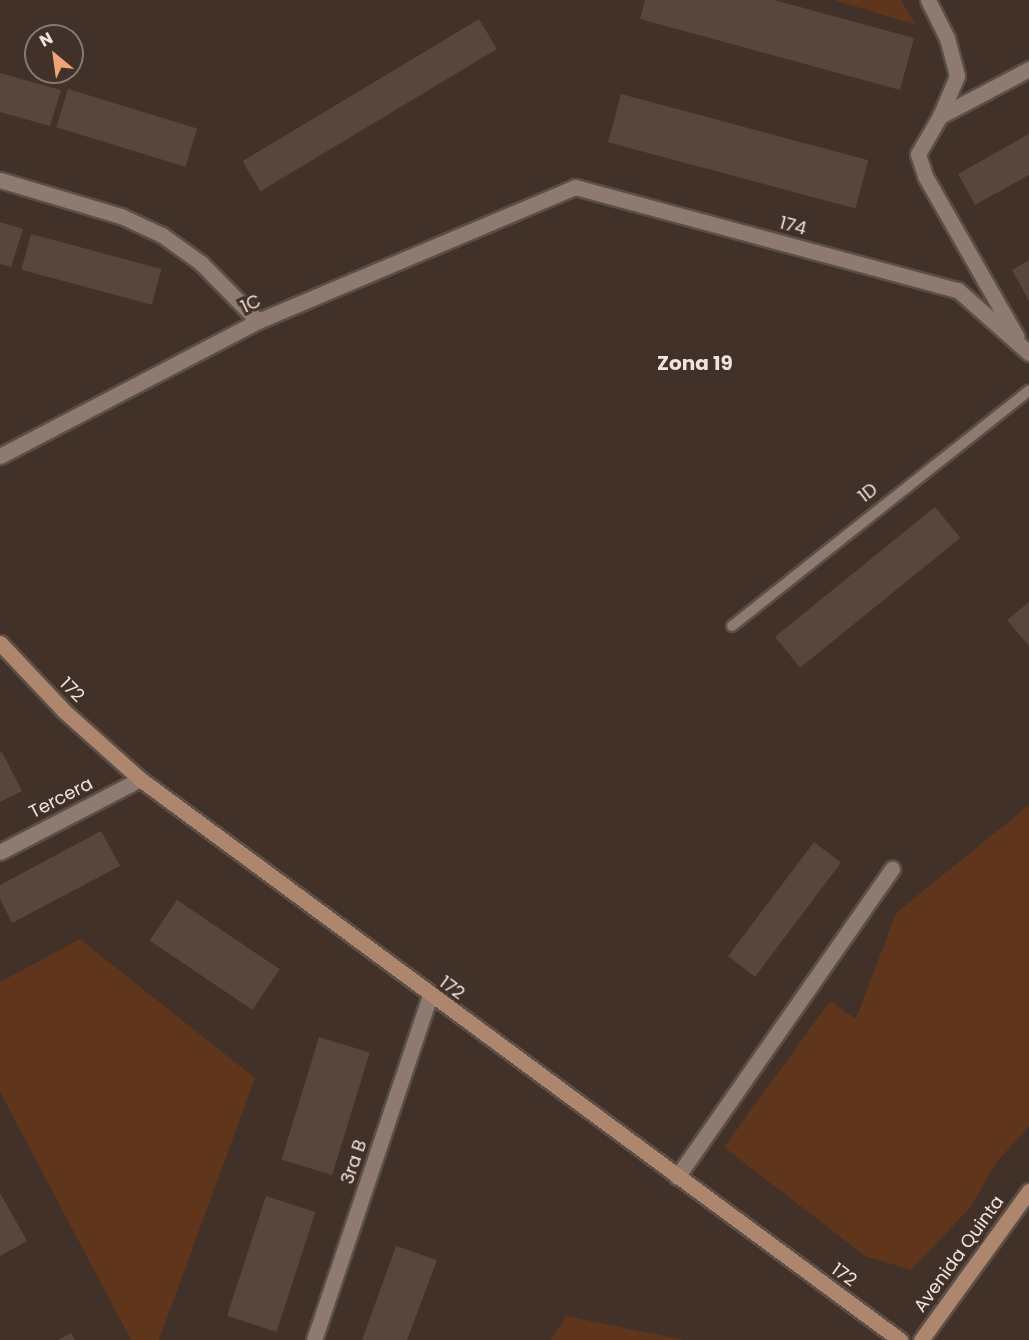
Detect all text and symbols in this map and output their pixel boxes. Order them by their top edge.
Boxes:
north arrow [24,24,84,84]
text: N [35,27,57,53]
street label: 174 [777,212,809,240]
street label: 1C [238,290,264,318]
district label: Zona 19 [657,351,733,375]
street label: 1D [854,479,882,507]
street label: 172 [55,673,89,707]
street label: Tercera [26,773,96,823]
street label: 172 [435,972,469,1004]
street label: 3ra B [336,1137,372,1187]
street label: Avenida Quinta [909,1191,1009,1317]
street label: 172 [827,1259,861,1291]

